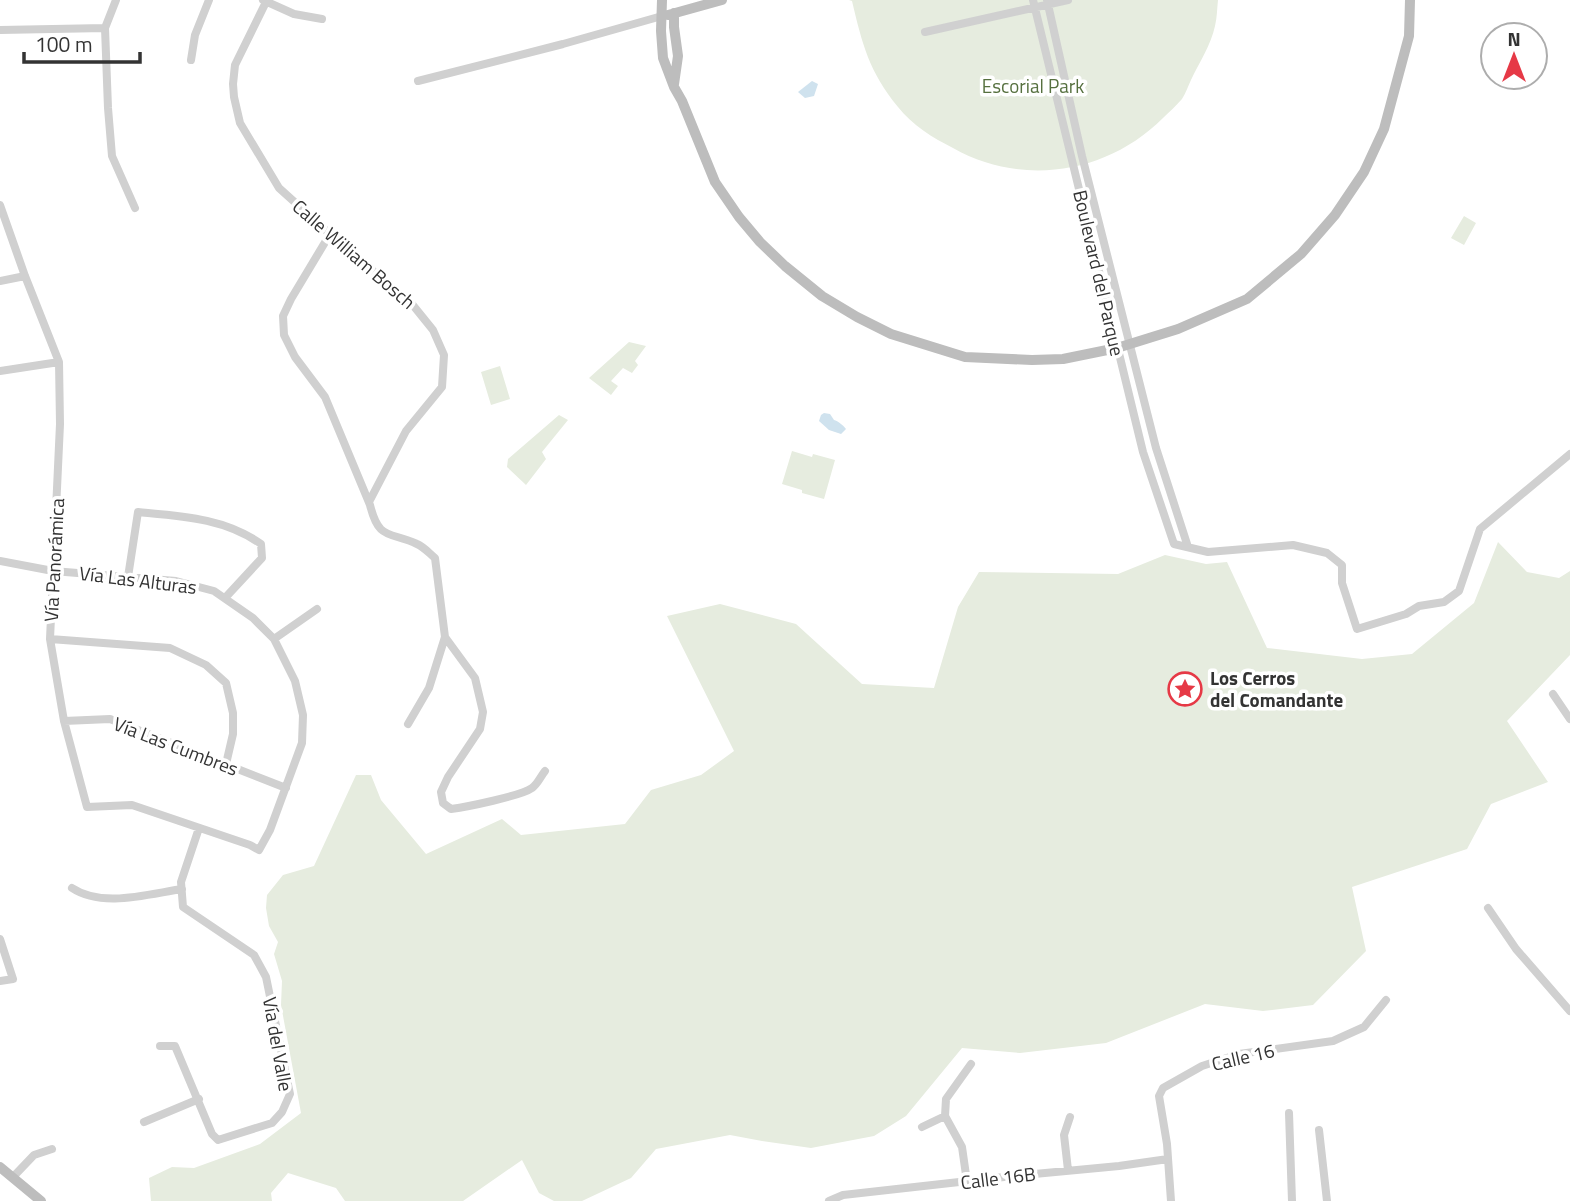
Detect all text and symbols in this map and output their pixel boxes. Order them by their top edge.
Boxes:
scale bar [24,21,140,65]
north arrow [1479,21,1549,91]
text: N [1507,24,1521,53]
text: 100 m [35,28,92,60]
park label: Escorial Park [982,71,1084,100]
street label: Boulevard del Parque [1066,187,1133,359]
street label: Calle William Bosch [286,192,422,315]
street label: Vía Panorámica [36,497,71,623]
street label: Vía Las Alturas [78,558,199,601]
place label: Los Cerros del Comandante [1210,663,1343,714]
place icon: Los Cerros del Comandante [1166,670,1204,708]
street label: Vía Las Cumbres [110,708,243,783]
street label: Vía del Valle [256,994,301,1093]
street label: Calle 16 [1209,1035,1277,1078]
street label: Calle 16B [959,1159,1037,1196]

